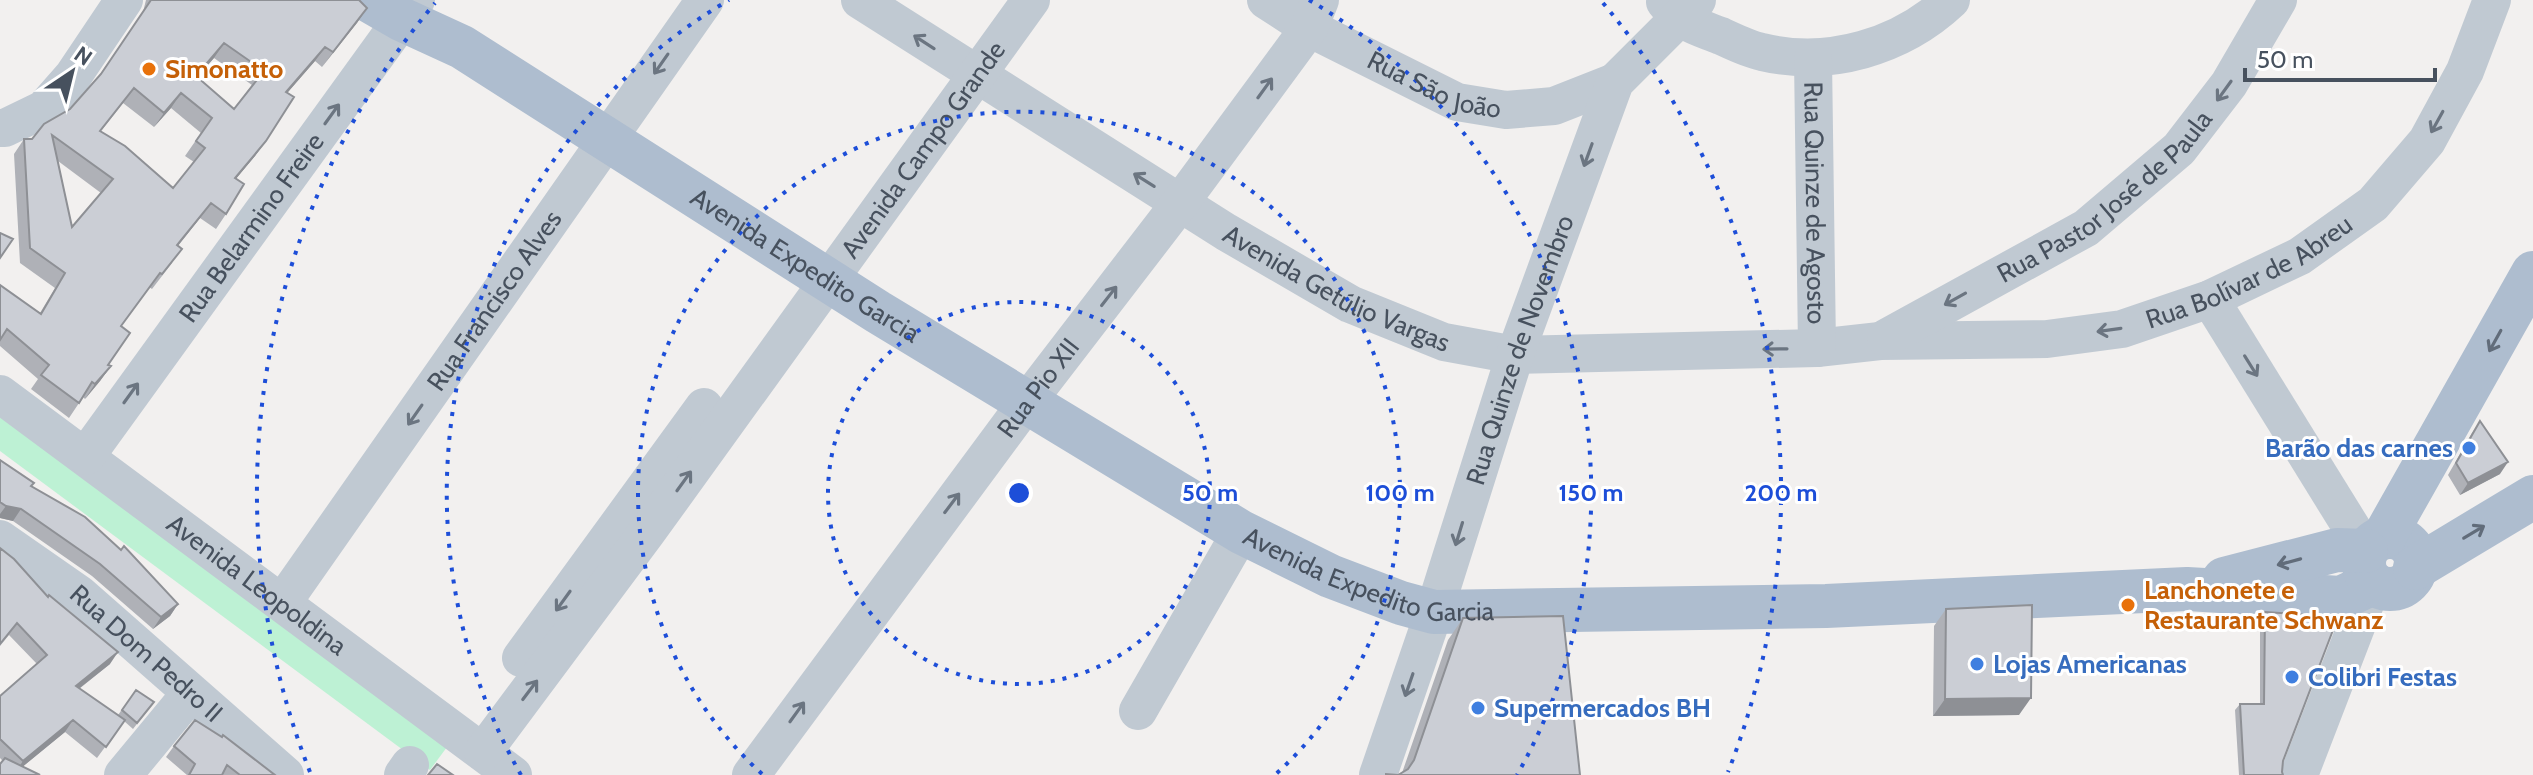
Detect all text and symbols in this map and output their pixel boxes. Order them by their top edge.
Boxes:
north arrow [32,32,112,112]
scale bar [2245,32,2435,82]
one-way arrow [913,33,935,50]
street label: Avenida Campo Grande [834,35,1012,264]
text: N [69,41,97,72]
street label: Rua São João [1362,44,1504,125]
text: 50 m [2257,45,2313,74]
place label: Simonatto [165,53,284,85]
one-way arrow [653,53,669,75]
marker: Simonatto [140,60,158,78]
one-way arrow [1256,78,1273,99]
one-way arrow [2215,80,2232,101]
street label: Rua Quinze de Agosto [1797,82,1833,324]
one-way arrow [324,103,340,125]
street label: Rua Pastor José de Paula [1992,104,2219,290]
one-way arrow [2429,110,2445,133]
street label: Rua Belarmino Freire [172,126,331,329]
one-way arrow [1580,142,1594,167]
one-way arrow [1133,171,1156,187]
street label: Avenida Expedito Garcia [685,181,926,350]
street label: Rua Francisco Alves [420,204,569,397]
street label: Rua Bolívar de Abreu [2142,208,2358,336]
street label: Rua Quinze de Novembro [1459,211,1581,489]
street label: Avenida Getúlio Vargas [1218,218,1455,359]
one-way arrow [1100,286,1117,307]
one-way arrow [1944,292,1968,308]
one-way arrow [2097,323,2122,338]
one-way arrow [2487,329,2503,352]
street label: Rua Pio XII [990,332,1086,444]
one-way arrow [1762,342,1789,357]
one-way arrow [2243,354,2260,376]
one-way arrow [122,383,139,404]
one-way arrow [407,403,423,425]
place label: Barão das carnes [2265,432,2453,464]
marker: Barão das carnes [2460,439,2478,457]
one-way arrow [676,470,692,492]
text: 50 m [1182,478,1238,507]
text: 100 m [1365,478,1435,507]
text: 150 m [1559,478,1623,507]
text: 200 m [1745,478,1817,507]
centre of rings [1005,479,1033,507]
one-way arrow [943,493,960,515]
street label: Avenida Leopoldina [161,508,354,662]
street label: Avenida Expedito Garcia [1238,520,1495,628]
one-way arrow [1451,520,1466,546]
one-way arrow [2462,524,2485,540]
one-way arrow [2277,555,2303,570]
place label: Lanchonete e Restaurante Schwanz [2144,574,2383,636]
street label: Rua Dom Pedro II [63,578,229,729]
one-way arrow [555,589,571,611]
marker: Lanchonete e Restaurante Schwanz [2119,596,2137,614]
place label: Lojas Americanas [1993,648,2187,680]
marker: Lojas Americanas [1968,655,1986,673]
place label: Colibri Festas [2308,661,2457,693]
marker: Colibri Festas [2283,668,2301,686]
one-way arrow [1401,673,1415,697]
one-way arrow [521,680,538,701]
place label: Supermercados BH [1494,692,1711,724]
marker: Supermercados BH [1469,699,1487,717]
one-way arrow [789,702,806,724]

